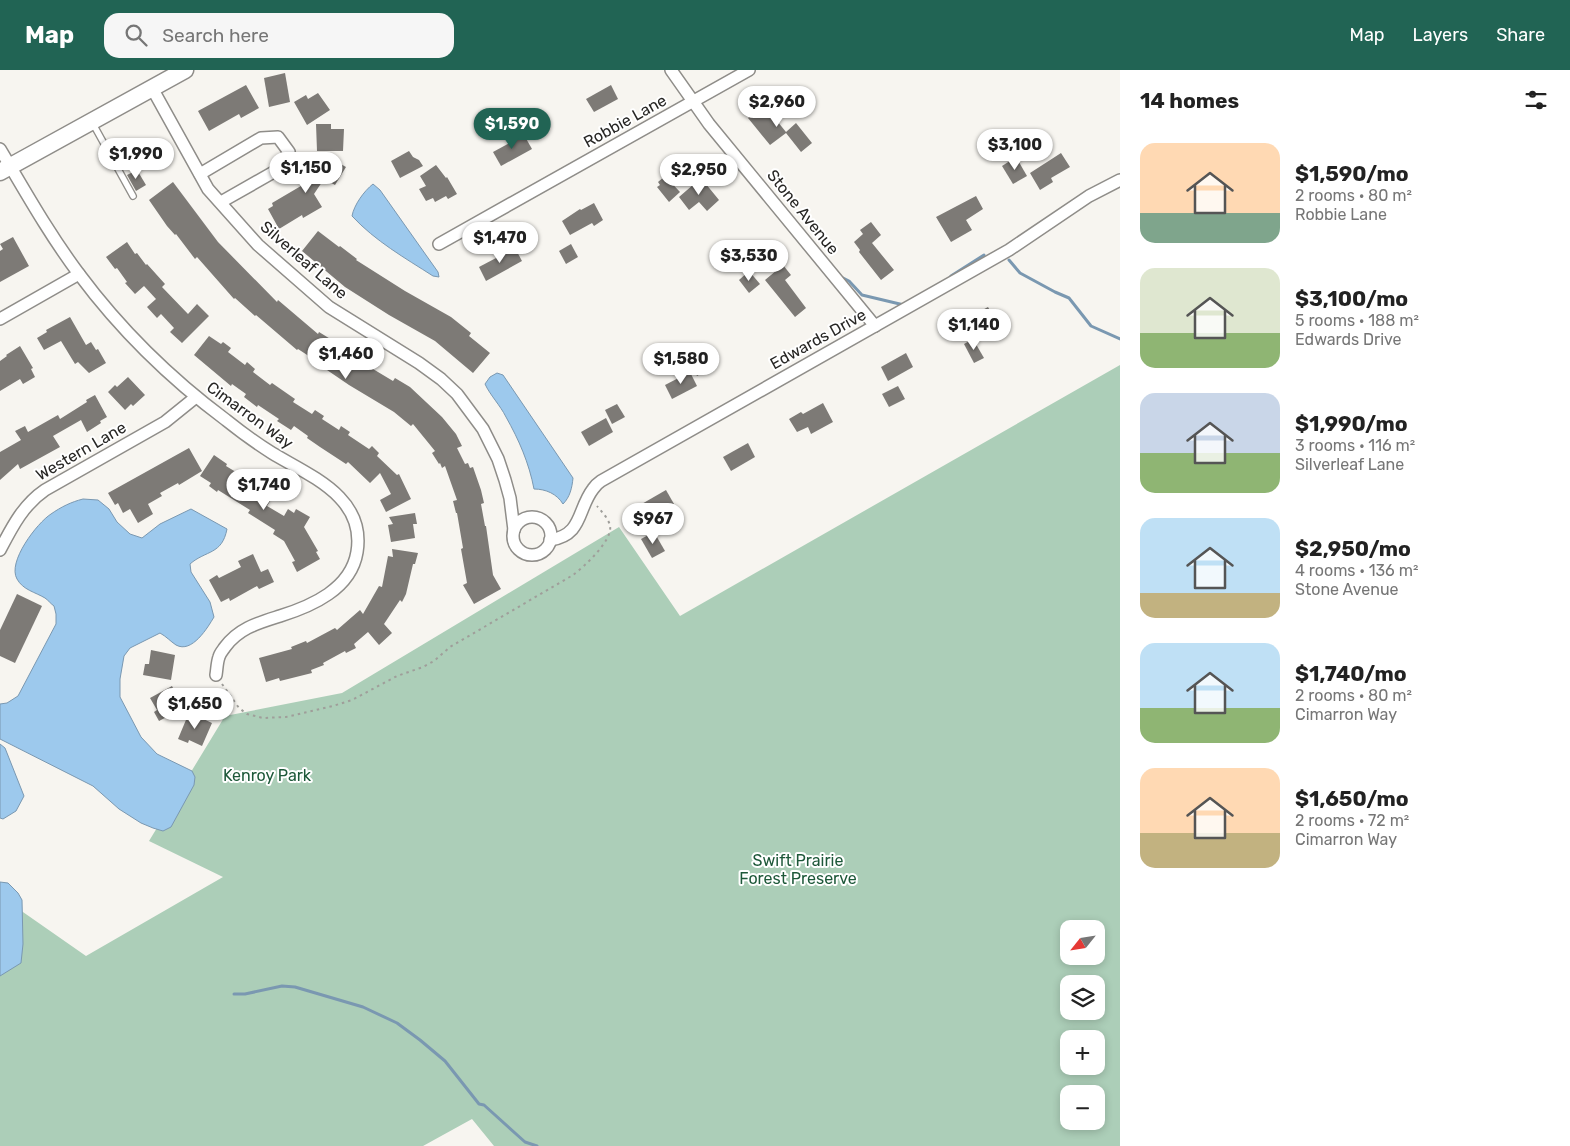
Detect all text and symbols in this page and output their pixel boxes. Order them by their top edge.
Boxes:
search box [104,13,454,58]
text: Map [25,21,74,49]
icon: search [122,21,150,49]
text: Search here [162,24,269,47]
text: Map [1350,24,1385,46]
text: Layers [1413,24,1468,46]
text: Share [1496,24,1545,46]
pin: $2,960 [736,85,818,128]
icon: filters [1522,86,1550,114]
text: 14 homes [1140,88,1239,113]
street label: Robbie Lane [580,90,670,152]
text: $2,960 [749,92,805,111]
pin: $1,590 [471,108,553,150]
text: $1,590 [485,114,539,133]
pin: $3,100 [974,128,1056,171]
text: $3,100 [988,135,1042,154]
pin: $1,990 [95,138,177,180]
text: $1,990 [109,144,163,163]
pin: $1,150 [265,152,347,194]
pin: $2,950 [658,154,740,196]
text: $1,150 [280,158,332,177]
text: $2,950 [671,160,727,179]
text: $1,590/mo [1295,161,1408,186]
icon: home [1180,163,1240,223]
street label: Stone Avenue [763,166,843,258]
text: 2 rooms · 80 m² [1295,186,1412,205]
text: Robbie Lane [1295,205,1387,224]
street label: Silverleaf Lane [257,217,351,303]
pin: $1,470 [459,222,541,264]
text: $1,470 [473,228,527,247]
pin: $3,530 [708,240,790,282]
text: $3,530 [720,246,778,265]
text: $3,100/mo [1295,286,1408,311]
icon: home [1180,288,1240,348]
street label: Edwards Drive [767,305,869,373]
pin: $1,140 [933,308,1015,351]
text: 5 rooms · 188 m² [1295,311,1419,330]
text: $1,140 [948,315,1000,334]
text: Edwards Drive [1295,330,1402,349]
pin: $1,460 [305,338,387,380]
pin: $1,580 [640,342,722,385]
text: $1,460 [318,344,374,363]
text: $1,580 [653,349,709,368]
street label: Cimarron Way [203,377,297,453]
text: $1,990/mo [1295,411,1408,436]
icon: home [1180,413,1240,473]
street label: Western Lane [33,418,130,484]
text: 3 rooms · 116 m² [1295,436,1415,455]
text: Silverleaf Lane [1295,455,1404,474]
pin: $1,740 [223,468,305,511]
text: $1,740 [237,475,291,494]
pin: $967 [623,502,683,545]
text: $967 [633,509,673,528]
text: $2,950/mo [1295,536,1411,561]
icon: home [1180,538,1240,598]
text: 4 rooms · 136 m² [1295,561,1418,580]
text: Stone Avenue [1295,580,1399,599]
text: $1,740/mo [1295,661,1407,686]
icon: home [1180,663,1240,723]
text: 2 rooms · 80 m² [1295,686,1412,705]
pin: $1,650 [154,688,236,730]
text: $1,650 [168,694,222,713]
text: Cimarron Way [1295,705,1397,724]
park label: Kenroy Park [223,766,312,785]
text: $1,650/mo [1295,786,1409,811]
icon: home [1180,788,1240,848]
text: 2 rooms · 72 m² [1295,811,1409,830]
text: Cimarron Way [1295,830,1397,849]
park label: Swift Prairie Forest Preserve [739,851,857,888]
north arrow [1060,920,1105,965]
map controls [1060,920,1105,1130]
button: layers [1060,975,1105,1020]
button: + [1060,1030,1105,1075]
button: − [1060,1085,1105,1130]

